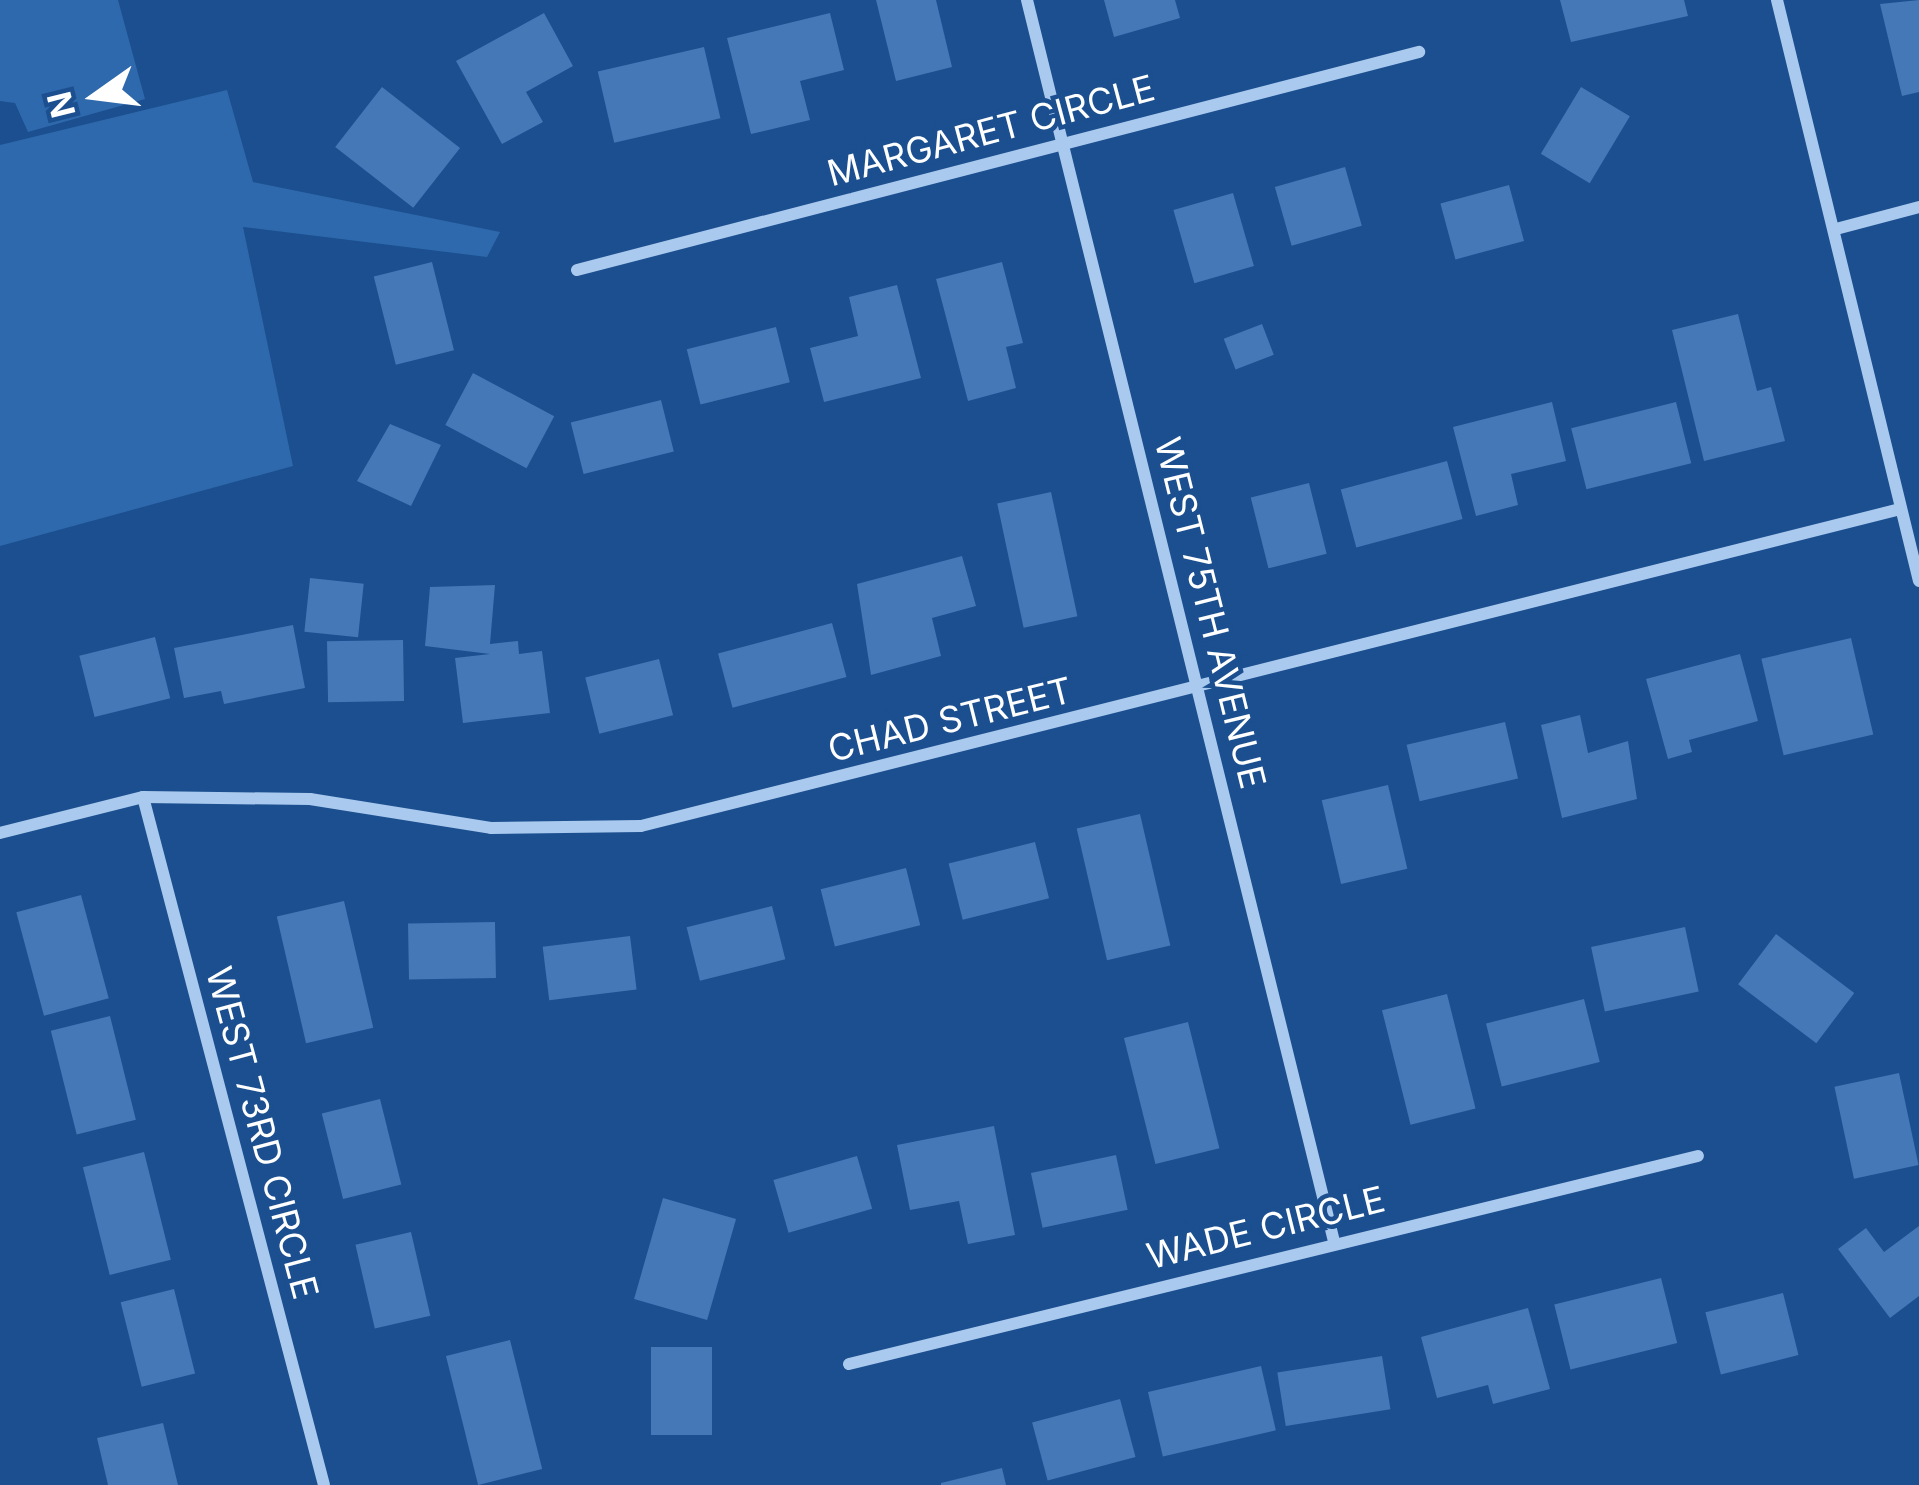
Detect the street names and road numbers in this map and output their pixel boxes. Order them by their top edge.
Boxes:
street label: MARGARET CIRCLE [823,67,1159,195]
street label: WEST 75TH AVENUE [1145,433,1275,793]
street label: CHAD STREET [823,669,1077,771]
street label: WEST 73RD CIRCLE [197,962,327,1304]
street label: WADE CIRCLE [1143,1178,1389,1278]

